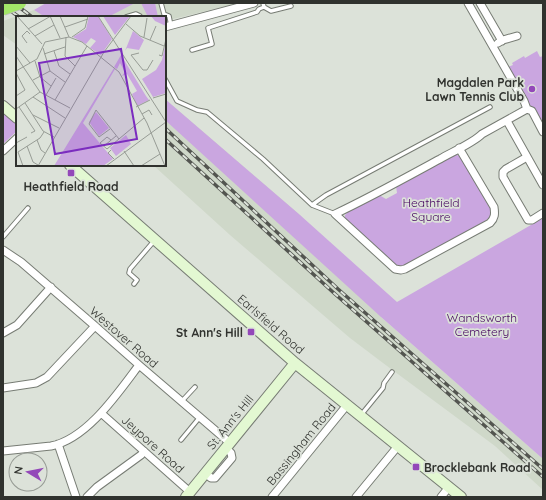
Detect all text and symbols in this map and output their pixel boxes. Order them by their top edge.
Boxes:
inset map [16,16,166,166]
place label: Magdalen Park Lawn Tennis Club [425,75,524,104]
marker: Magdalen Park Lawn Tennis Club [527,84,537,94]
marker: Heathfield Road [66,168,76,178]
place label: Heathfield Road [23,179,119,194]
park label: Heathfield Square [402,195,460,224]
street label: Earlsfield Road [234,291,308,357]
street label: Westover Road [87,303,161,371]
park label: Wandsworth Cemetery [447,310,517,339]
place label: St Ann's Hill [176,325,243,340]
marker: St Ann's Hill [246,327,256,337]
street label: St. Ann's Hill [203,392,257,452]
street label: Bassingham Road [263,400,339,488]
street label: Jeypore Road [119,412,187,476]
north arrow [8,452,48,492]
place label: Brocklebank Road [424,460,531,475]
marker: Brocklebank Road [411,462,421,472]
text: N [11,465,26,475]

